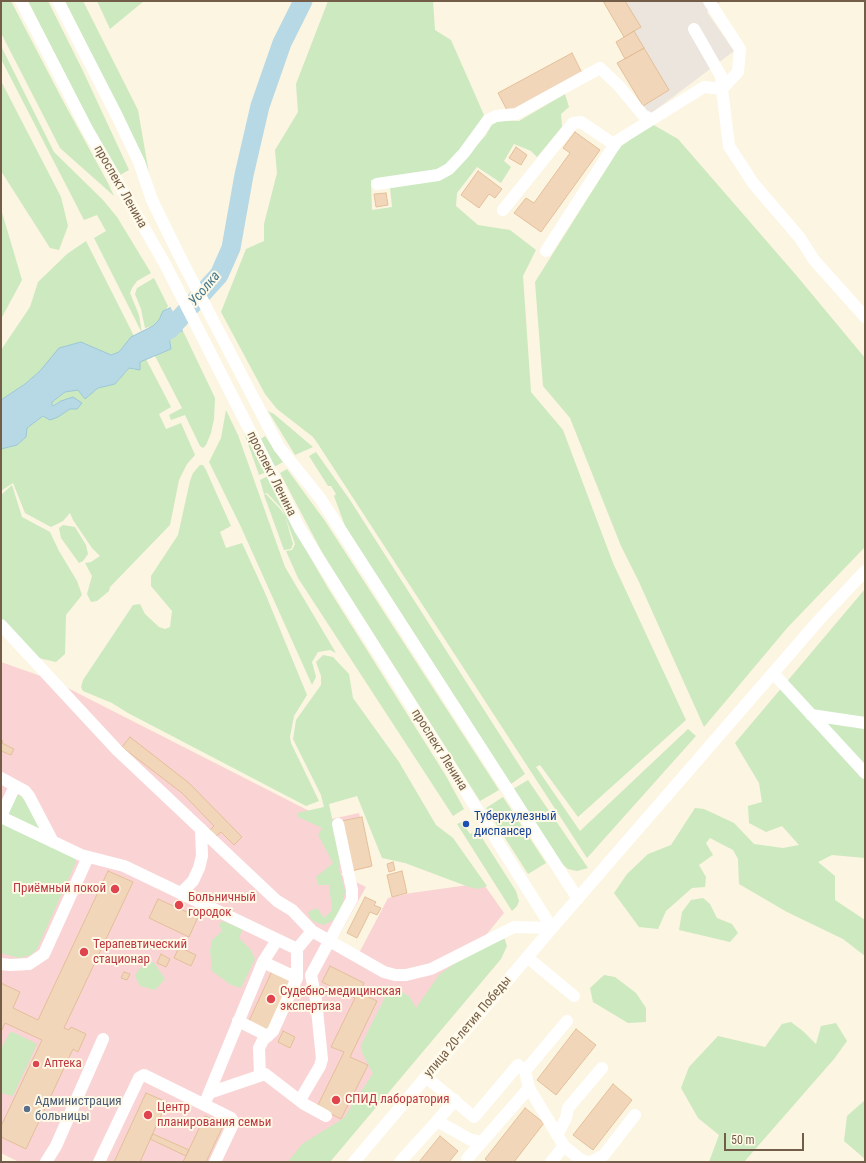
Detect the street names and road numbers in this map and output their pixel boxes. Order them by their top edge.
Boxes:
street label: проспект Ленина [90,143,150,231]
street label: проспект Ленина [243,429,299,519]
street label: проспект Ленина [408,706,470,794]
street label: улица 20-летия Победы [421,973,515,1081]

